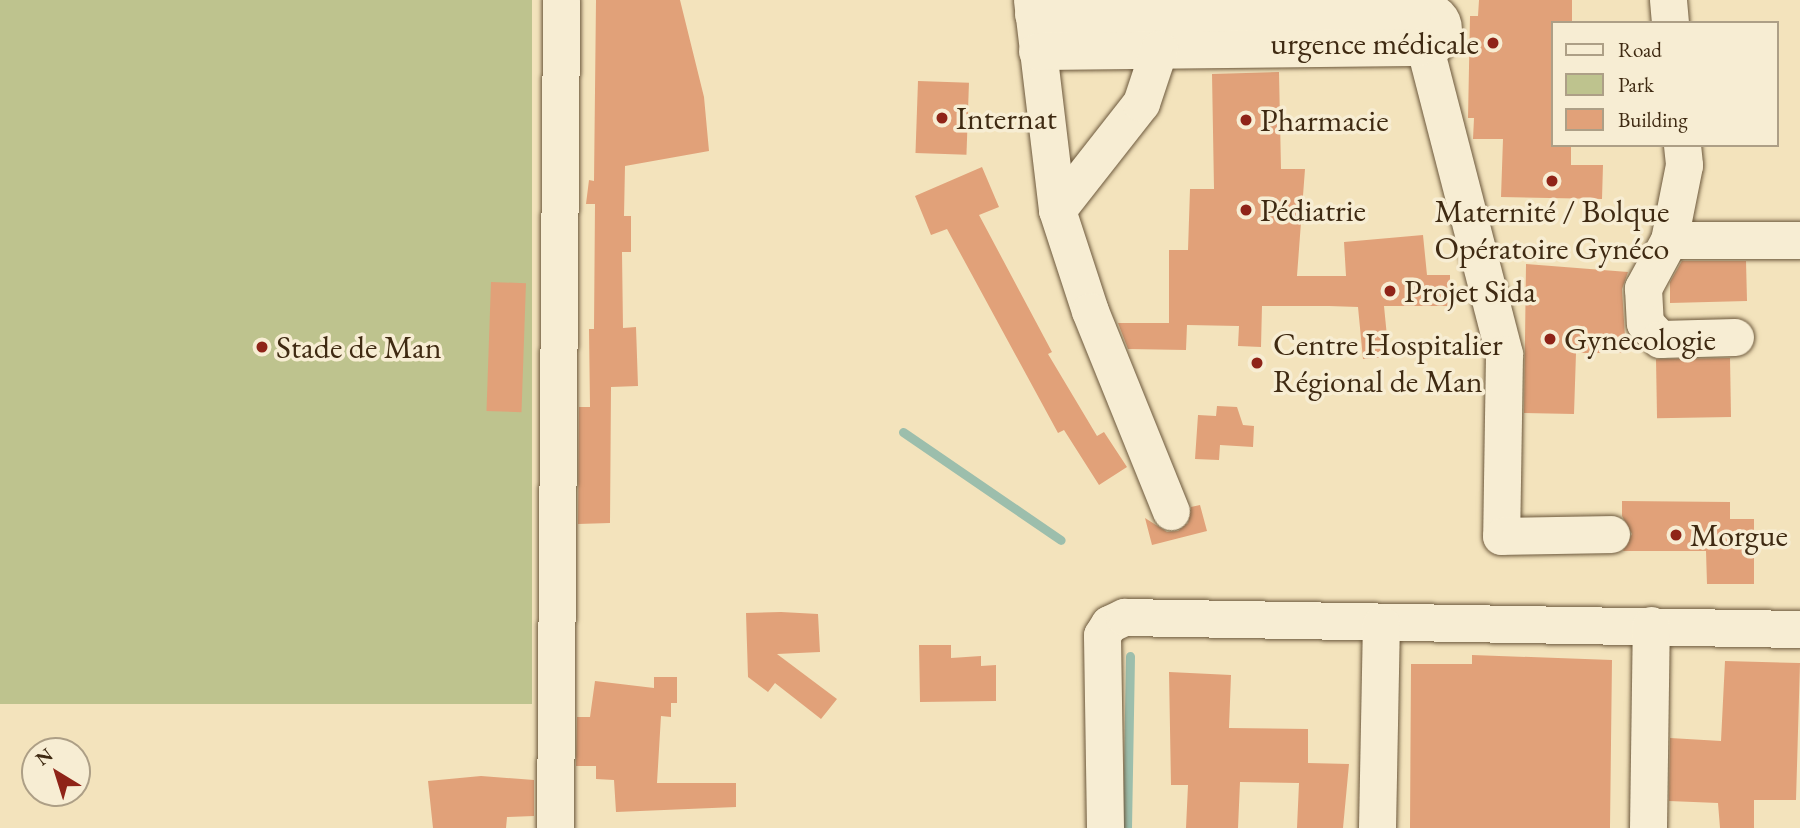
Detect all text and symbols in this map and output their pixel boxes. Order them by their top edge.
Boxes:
legend [1552,21,1779,147]
place label: urgence médicale [1270,24,1479,62]
marker: urgence médicale [1485,35,1501,51]
text: Road [1618,36,1662,63]
text: Park [1618,71,1654,98]
place label: Internat [956,99,1057,137]
place label: Pharmacie [1260,101,1389,139]
text: Building [1618,106,1688,133]
marker: Internat [934,110,950,126]
marker: Pharmacie [1238,112,1254,128]
marker: Maternité / Bolque Opératoire Gynéco [1544,173,1560,189]
place label: Pédiatrie [1260,191,1366,229]
place label: Maternité / Bolque Opératoire Gynéco [1435,193,1669,268]
marker: Pédiatrie [1238,202,1254,218]
place label: Projet Sida [1404,272,1536,310]
marker: Projet Sida [1382,283,1398,299]
place label: Gynecologie [1564,320,1716,358]
place label: Centre Hospitalier Régional de Man [1273,326,1503,401]
place label: Stade de Man [276,328,442,366]
marker: Gynecologie [1542,331,1558,347]
marker: Stade de Man [254,339,270,355]
marker: Centre Hospitalier Régional de Man [1247,353,1267,373]
place label: Morgue [1690,516,1788,554]
marker: Morgue [1668,527,1684,543]
north arrow [21,737,91,807]
text: N [30,742,58,771]

